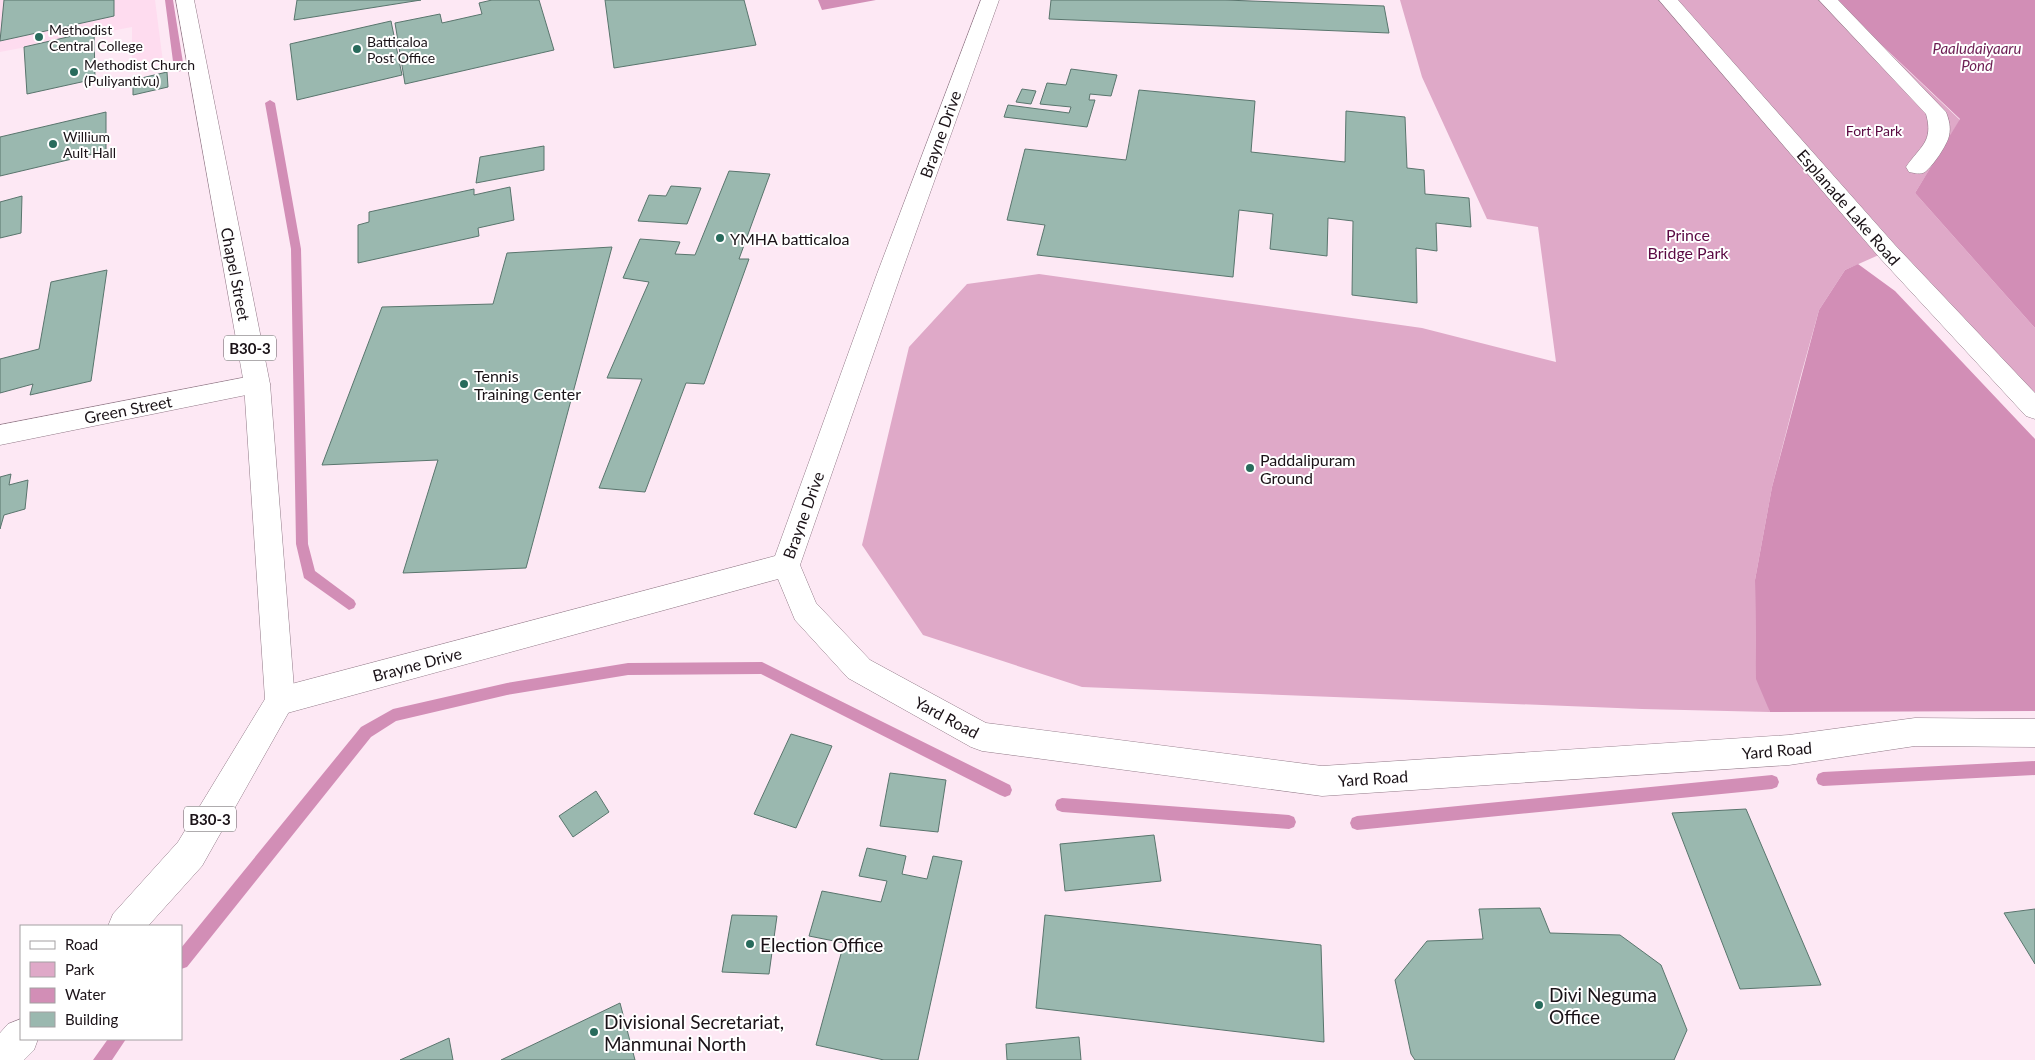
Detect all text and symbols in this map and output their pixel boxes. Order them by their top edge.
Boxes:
place label: Methodist Central College [49,21,143,54]
marker: Methodist Central College [33,31,45,43]
place label: Batticaloa Post Office [367,33,435,66]
water label: Paaludaiyaaru Pond [1933,39,2021,74]
marker: Batticaloa Post Office [351,43,363,55]
place label: Methodist Church (Puliyantivu) [84,56,195,89]
marker: Methodist Church (Puliyantivu) [68,66,80,78]
street label: Brayne Drive [915,88,965,180]
park label: Fort Park [1846,122,1903,139]
place label: Willium Ault Hall [63,128,116,161]
marker: Willium Ault Hall [47,138,59,150]
street label: Esplanade Lake Road [1794,145,1904,269]
park label: Prince Bridge Park [1648,225,1729,262]
street label: Chapel Street [218,226,254,323]
place label: YMHA batticaloa [730,229,850,248]
marker: YMHA batticaloa [714,232,726,244]
road number: B30-3 [224,336,276,360]
place label: Tennis Training Center [474,366,581,403]
marker: Tennis Training Center [458,378,470,390]
street label: Green Street [82,391,174,427]
place label: Paddalipuram Ground [1260,450,1356,487]
marker: Paddalipuram Ground [1244,462,1256,474]
street label: Brayne Drive [778,469,828,561]
street label: Brayne Drive [370,643,464,685]
street label: Yard Road [912,692,982,742]
street label: Yard Road [1741,737,1813,763]
street label: Yard Road [1337,766,1409,790]
road number: B30-3 [184,806,236,832]
legend [20,925,182,1040]
place label: Election Office [760,933,883,956]
text: Road [65,935,98,953]
marker: Election Office [744,938,756,950]
text: Park [65,960,95,978]
place label: Divi Neguma Office [1549,983,1657,1028]
text: Water [65,985,106,1003]
marker: Divi Neguma Office [1533,999,1545,1011]
text: Building [65,1010,118,1028]
place label: Divisional Secretariat, Manmunai North [604,1010,784,1055]
marker: Divisional Secretariat, Manmunai North [588,1026,600,1038]

